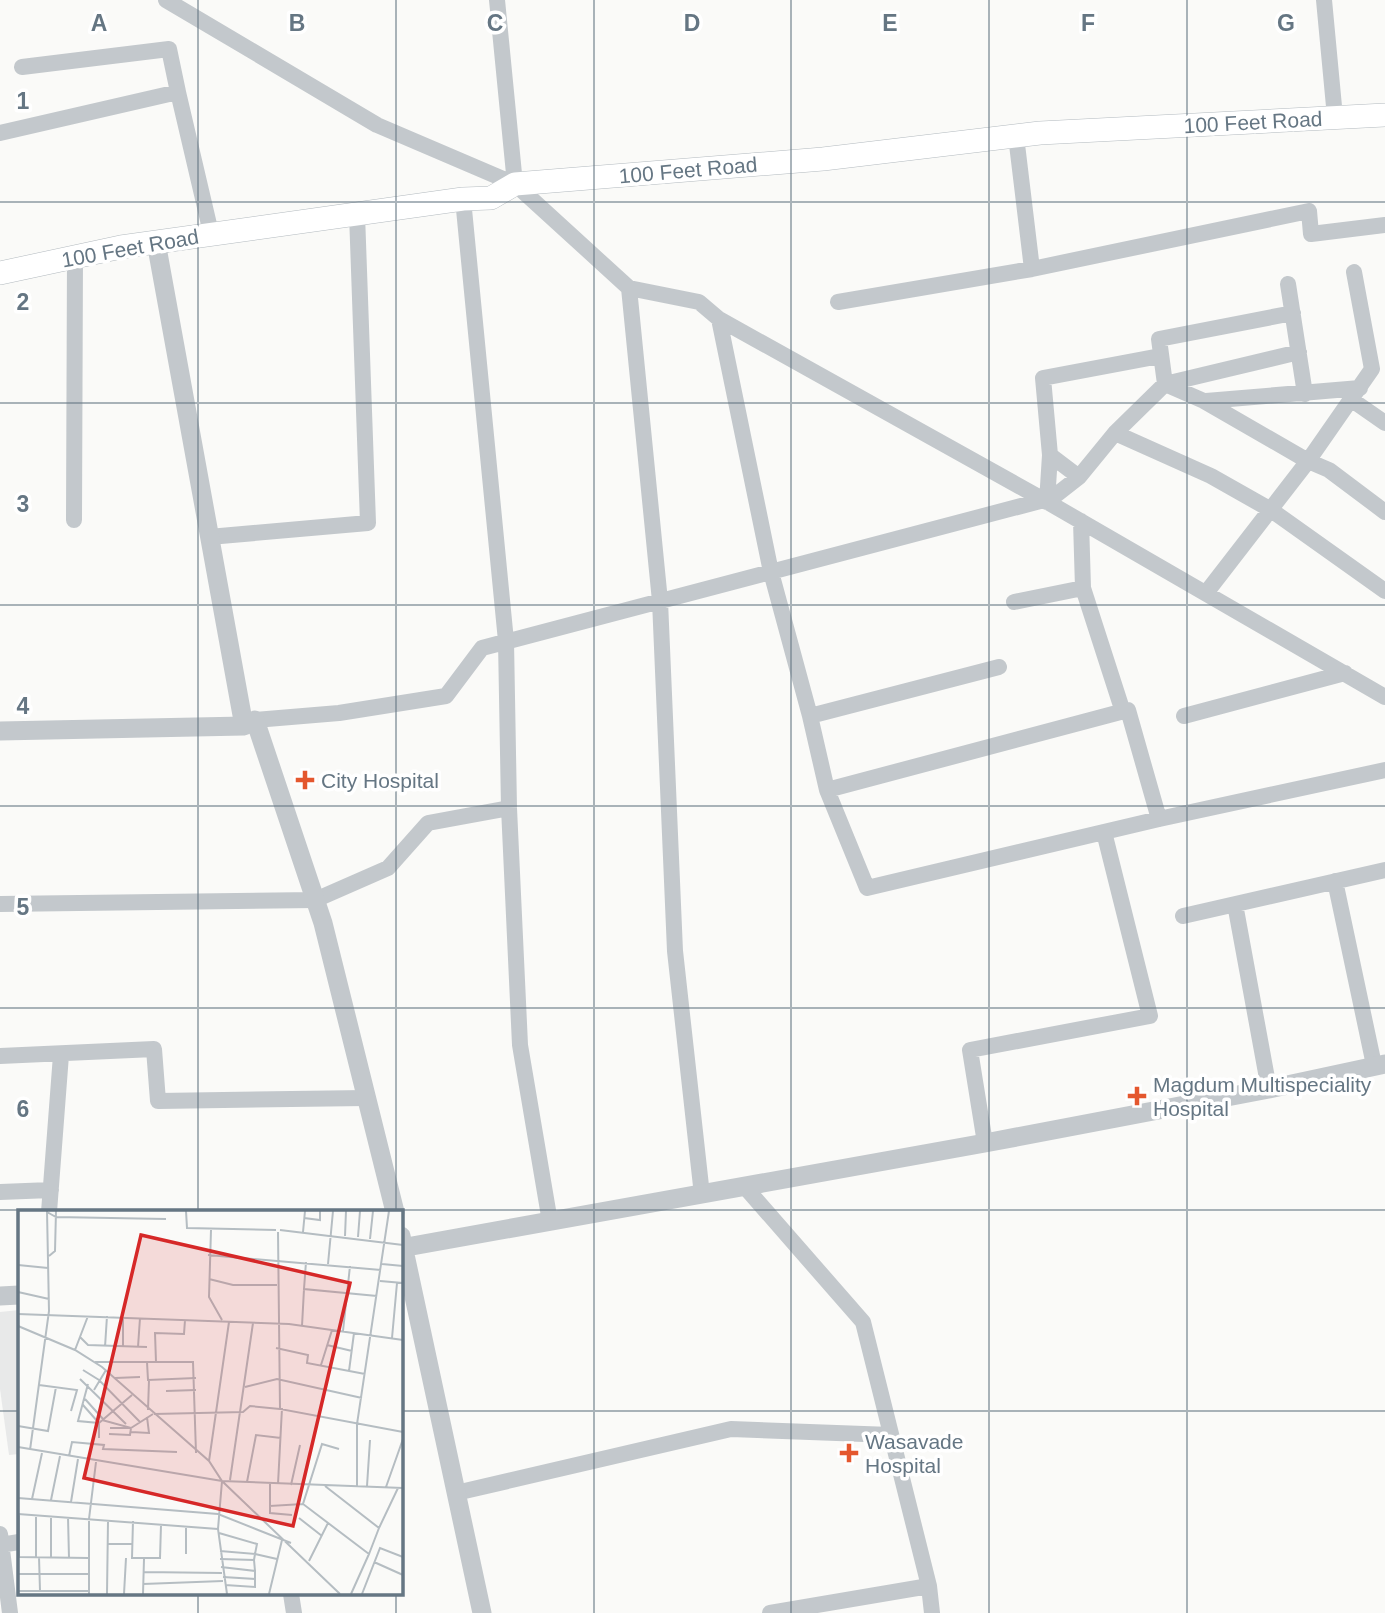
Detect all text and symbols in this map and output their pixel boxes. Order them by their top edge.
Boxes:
text: A [91,10,107,36]
text: B [289,10,305,36]
text: C [487,10,503,36]
text: D [684,10,700,36]
text: E [882,10,898,36]
text: F [1081,10,1095,36]
text: G [1277,10,1295,36]
text: 1 [17,88,30,114]
street label: 100 Feet Road [1183,107,1323,137]
street label: 100 Feet Road [618,152,758,188]
street label: 100 Feet Road [60,225,200,271]
text: 2 [17,289,29,315]
text: 3 [17,491,29,517]
text: 4 [17,693,30,719]
place label: City Hospital [321,769,439,792]
marker: City Hospital [295,770,315,790]
text: 5 [17,894,30,920]
place label: Magdum Multispeciality Hospital [1153,1073,1372,1120]
marker: Magdum Multispeciality Hospital [1127,1086,1147,1106]
text: 6 [17,1096,29,1122]
inset map [18,1210,402,1596]
place label: Wasavade Hospital [865,1430,963,1477]
marker: Wasavade Hospital [839,1443,859,1463]

